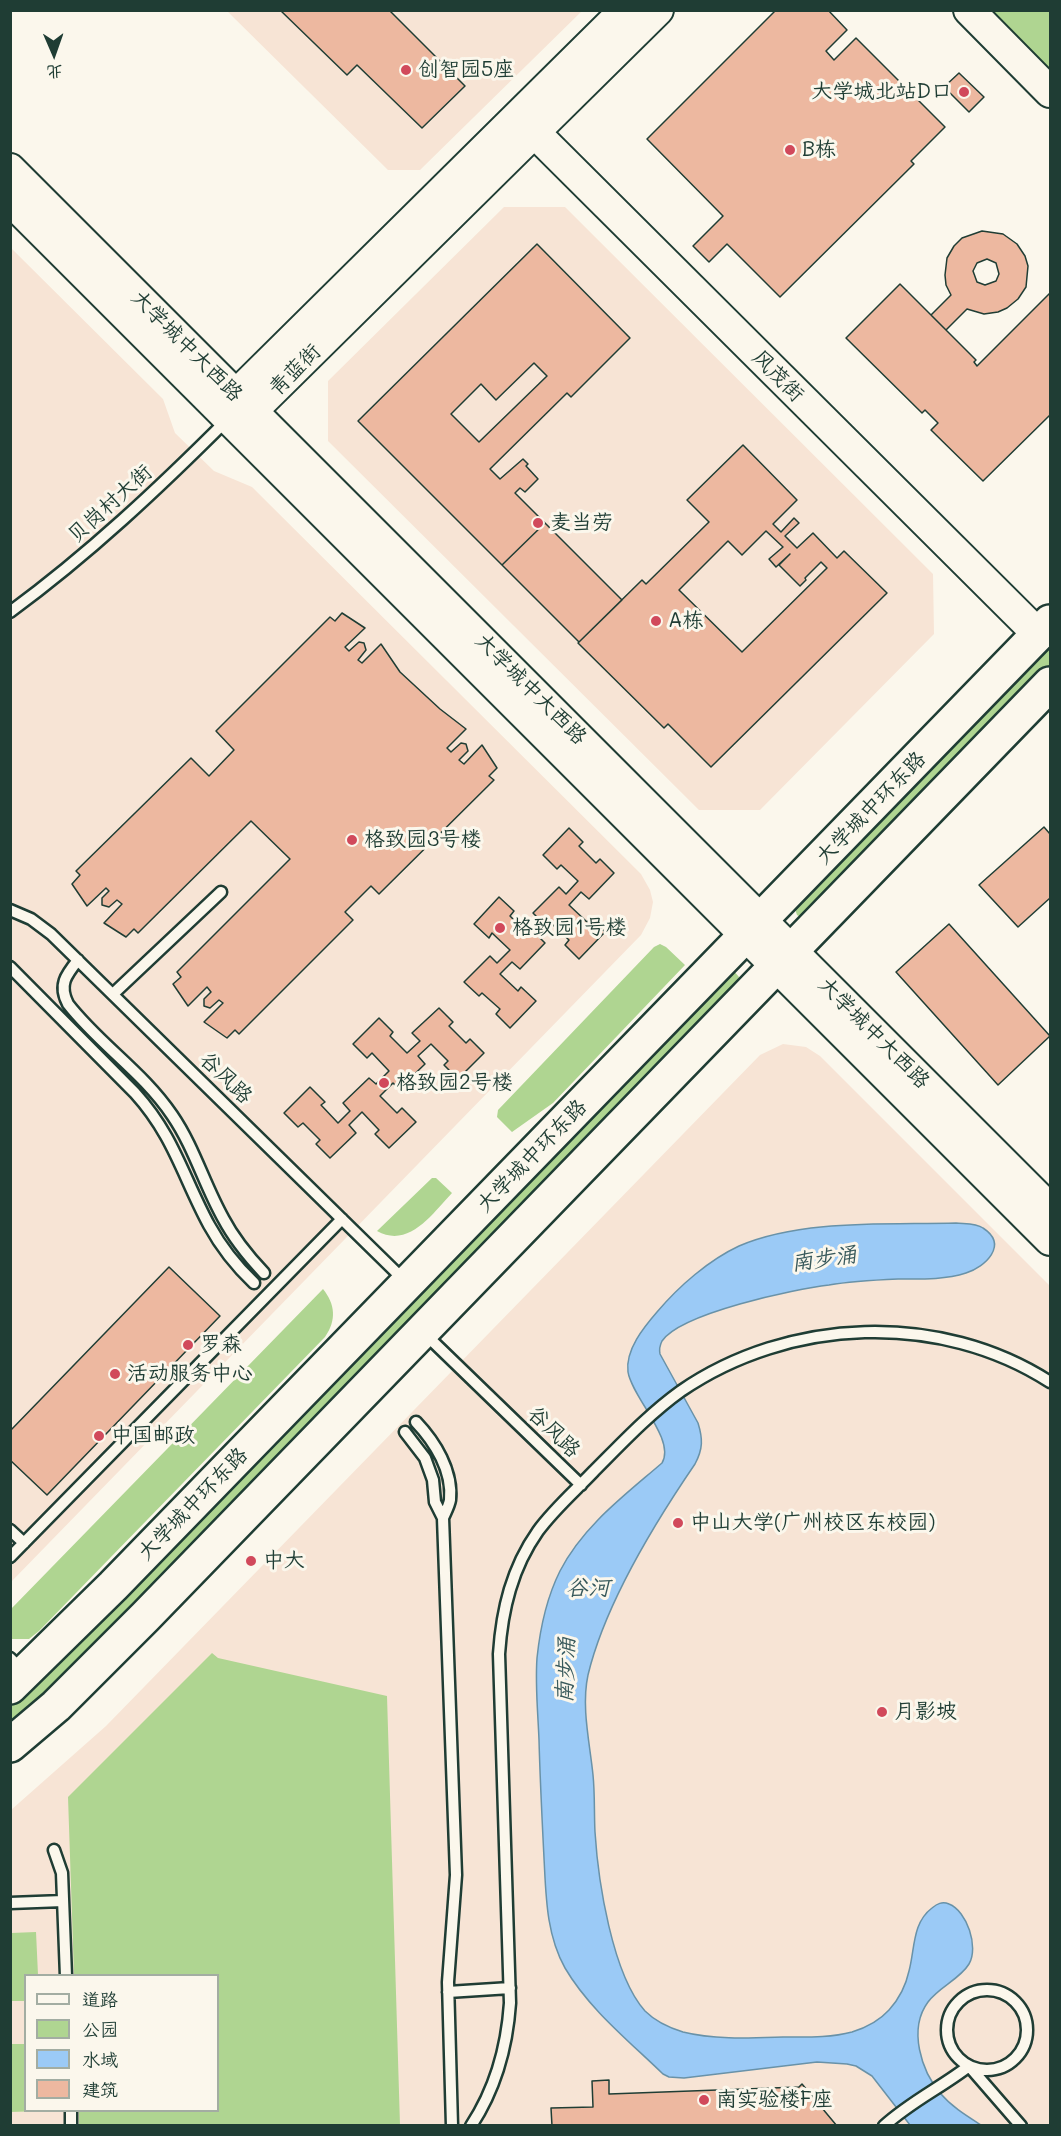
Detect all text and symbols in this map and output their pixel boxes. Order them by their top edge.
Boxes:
north arrow [24,24,84,84]
place label: 创智园5座 [418,57,514,83]
text: 北 [46,62,63,83]
marker: 创智园5座 [399,63,413,77]
place label: 大学城北站D口 [812,79,952,105]
marker: 大学城北站D口 [957,85,971,99]
place label: B栋 [802,137,836,163]
marker: B栋 [783,143,797,157]
street label: 大学城中大西路 [126,285,248,407]
street label: 青蓝街 [264,339,326,401]
street label: 风茂街 [747,345,809,407]
street label: 贝岗村大街 [63,460,157,548]
place label: 麦当劳 [550,510,613,536]
marker: 麦当劳 [531,516,545,530]
place label: A栋 [668,608,704,634]
marker: A栋 [649,614,663,628]
street label: 大学城中大西路 [470,628,592,750]
street label: 大学城中环东路 [811,746,931,870]
place label: 格致园3号楼 [364,827,481,853]
marker: 格致园3号楼 [345,833,359,847]
place label: 格致园1号楼 [512,915,626,941]
marker: 格致园1号楼 [493,921,507,935]
street label: 大学城中大西路 [813,972,935,1094]
street label: 谷风路 [195,1047,257,1109]
place label: 格致园2号楼 [396,1070,513,1096]
marker: 格致园2号楼 [377,1076,391,1090]
street label: 大学城中环东路 [472,1094,592,1218]
water label: 南步涌 [789,1241,859,1277]
place label: 罗森 [200,1332,242,1358]
marker: 罗森 [181,1338,195,1352]
place label: 活动服务中心 [127,1361,253,1387]
marker: 活动服务中心 [108,1367,122,1381]
street label: 谷风路 [523,1401,585,1463]
place label: 中国邮政 [111,1423,195,1449]
marker: 中国邮政 [92,1429,106,1443]
street label: 大学城中环东路 [133,1442,253,1566]
place label: 中山大学(广州校区东校园) [690,1510,935,1536]
marker: 中山大学(广州校区东校园) [671,1516,685,1530]
place label: 中大 [263,1548,305,1574]
marker: 中大 [244,1554,258,1568]
water label: 谷河 [566,1575,610,1601]
water label: 南步涌 [552,1637,580,1703]
place label: 月影坡 [894,1699,957,1725]
marker: 月影坡 [875,1705,889,1719]
legend [24,1974,219,2112]
text: 道路 [82,1987,118,2011]
text: 公园 [82,2017,118,2041]
text: 水域 [82,2047,118,2071]
text: 建筑 [82,2077,118,2101]
place label: 南实验楼F座 [716,2087,833,2113]
marker: 南实验楼F座 [697,2093,711,2107]

